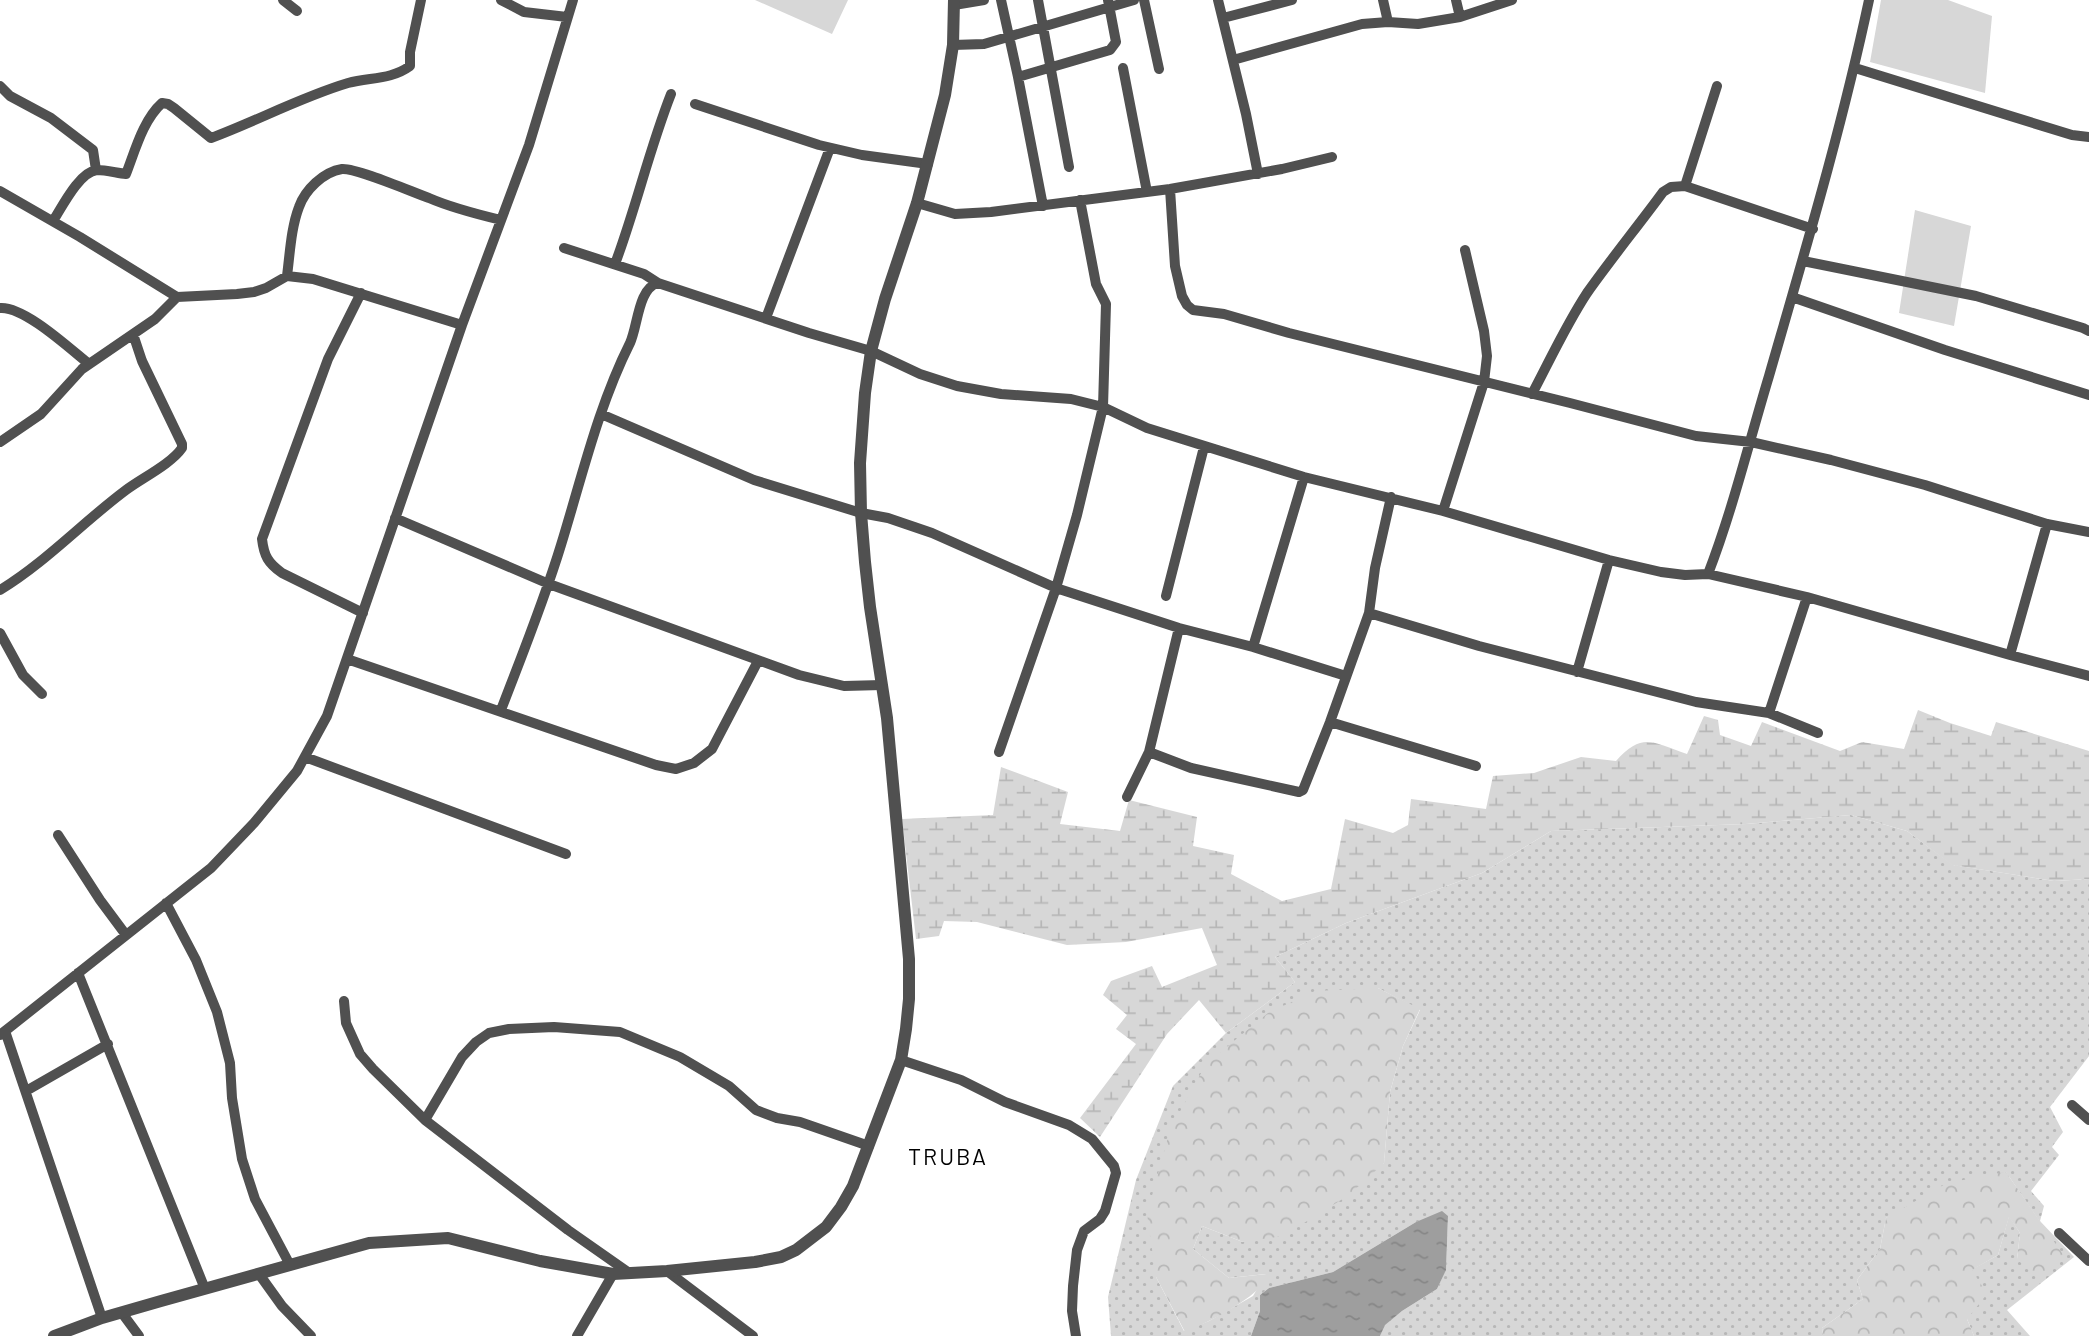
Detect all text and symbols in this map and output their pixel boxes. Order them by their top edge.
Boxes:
district label: TRUBA [908,1142,988,1170]

